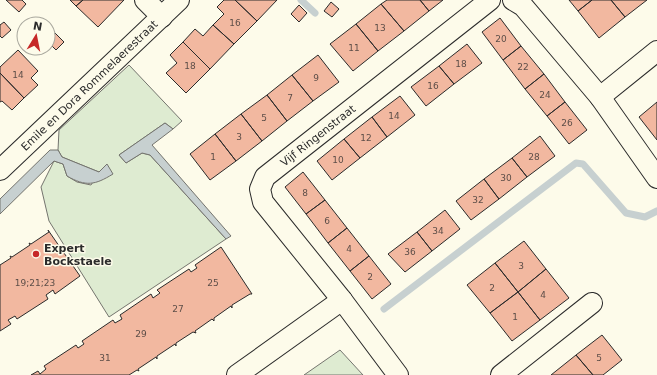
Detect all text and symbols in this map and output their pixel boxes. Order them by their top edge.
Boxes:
north arrow [16,16,56,56]
street label: Emile en Dora Rommelaerestraat [19,17,161,154]
house number: 16 [229,18,241,28]
text: N [32,19,43,34]
house number: 13 [374,23,386,33]
house number: 20 [495,34,507,44]
house number: 11 [348,43,360,53]
house number: 18 [455,59,467,69]
house number: 18 [184,61,196,71]
house number: 22 [517,62,529,72]
house number: 14 [12,70,24,80]
house number: 9 [313,73,319,83]
house number: 16 [427,81,439,91]
house number: 24 [539,90,551,100]
house number: 7 [287,93,293,103]
street label: Vijf Ringenstraat [278,102,359,169]
house number: 14 [388,111,400,121]
house number: 5 [261,113,267,123]
house number: 26 [561,118,573,128]
house number: 3 [236,132,242,142]
house number: 12 [360,133,372,143]
house number: 1 [210,152,216,162]
house number: 28 [528,152,540,162]
house number: 10 [332,155,344,165]
house number: 30 [500,173,512,183]
house number: 8 [302,188,308,198]
house number: 32 [472,195,484,205]
house number: 6 [324,216,330,226]
house number: 34 [432,226,444,236]
place label: Expert Bockstaele [44,242,112,268]
house number: 4 [346,244,352,254]
house number: 36 [404,247,416,257]
marker: Expert Bockstaele [31,249,41,259]
house number: 3 [518,261,524,271]
house number: 2 [367,272,373,282]
house number: 19;21;23 [15,278,55,288]
house number: 25 [207,278,219,288]
house number: 2 [489,283,495,293]
house number: 4 [540,290,546,300]
house number: 27 [172,304,184,314]
house number: 1 [512,312,518,322]
house number: 29 [135,329,147,339]
house number: 31 [99,353,111,363]
house number: 5 [596,353,602,363]

